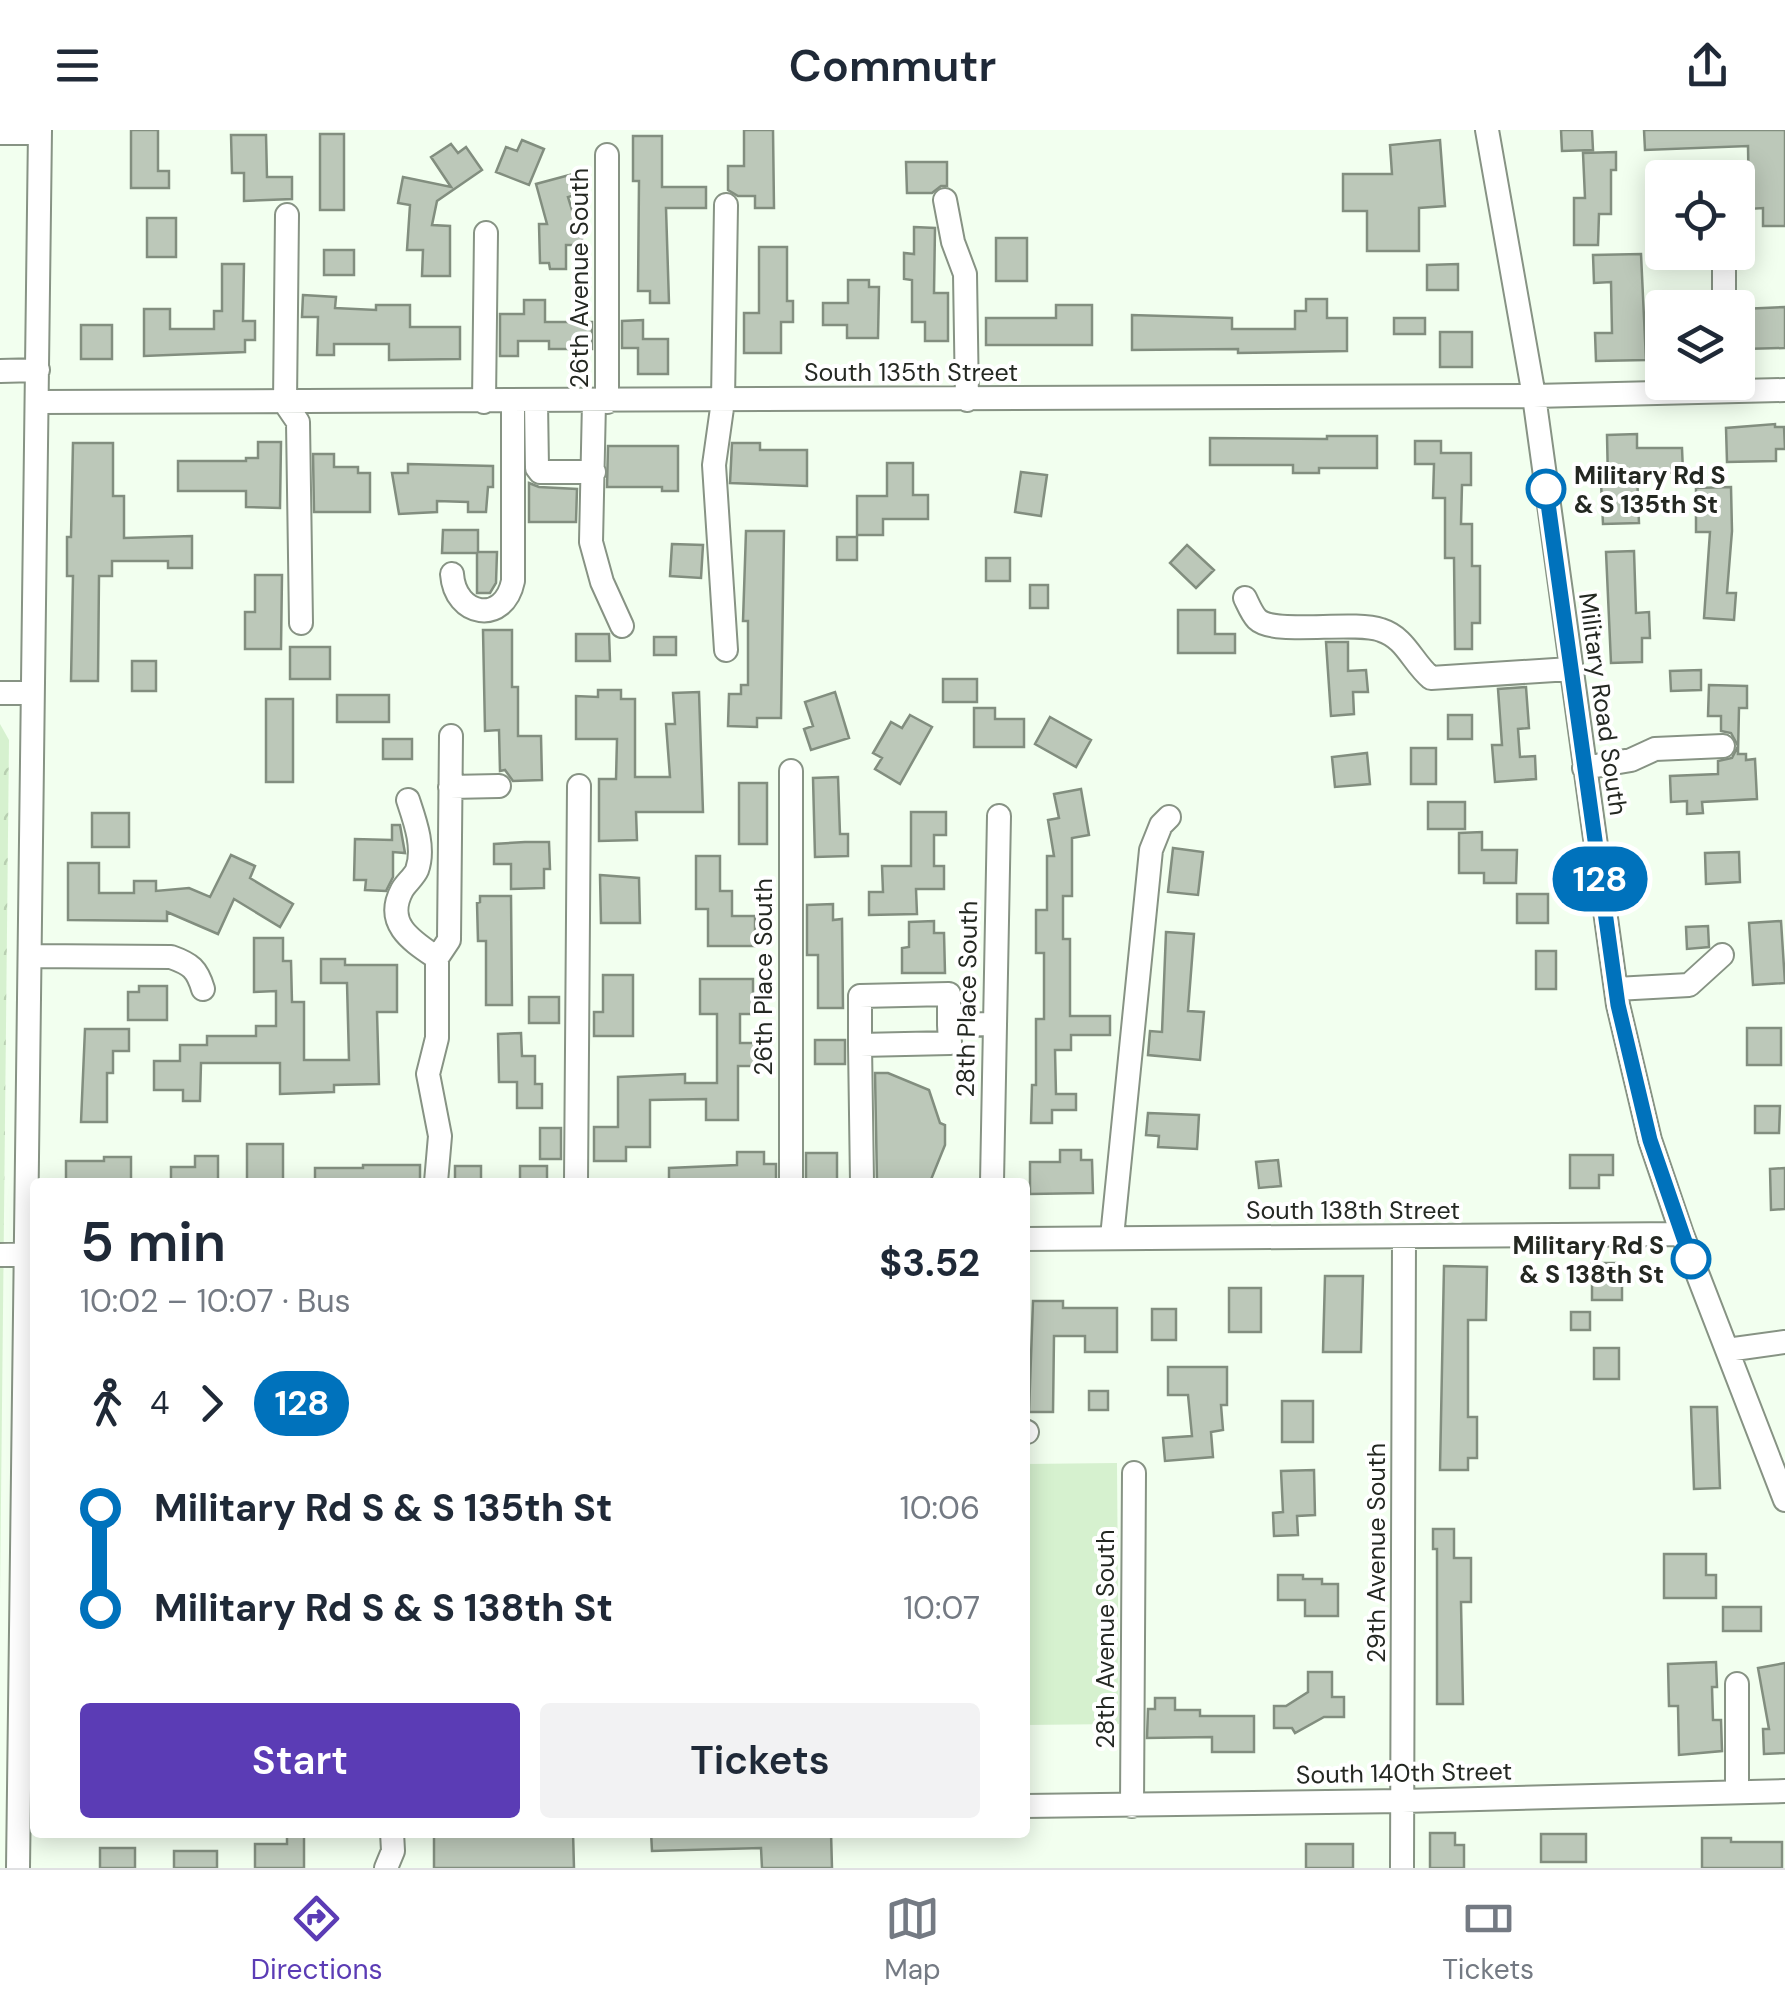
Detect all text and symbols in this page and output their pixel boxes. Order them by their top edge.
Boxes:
text: Commutr [789,36,996,95]
icon: menu [50,38,105,93]
icon: share [1680,38,1735,93]
map controls [1645,160,1755,400]
button: locate [1645,160,1755,270]
street label: 26th Avenue South [563,168,596,388]
button: layers [1645,290,1755,400]
street label: South 135th Street [804,356,1018,389]
place label: Military Rd S & S 135th St [1574,459,1726,521]
marker: Military Rd S & S 135th St [1527,470,1565,508]
street label: Military Road South [1571,591,1635,817]
line badge: 128 [1542,846,1658,912]
text: 128 [1573,856,1627,902]
street label: 26th Place South [747,878,780,1076]
street label: 28th Place South [949,900,985,1098]
street label: South 138th Street [1246,1194,1460,1227]
text: 5 min [80,1206,226,1278]
place label: Military Rd S & S 138th St [1512,1229,1664,1291]
text: $3.52 [879,1238,980,1288]
marker: Military Rd S & S 138th St [1672,1240,1710,1278]
text: 10:02 – 10:07 · Bus [80,1280,351,1322]
icon: walk [80,1376,135,1431]
icon: forward [184,1376,239,1431]
text: 128 [274,1380,329,1426]
text: 4 [150,1382,169,1424]
street label: 29th Avenue South [1360,1443,1393,1663]
text: Military Rd S & S 135th St [154,1483,612,1533]
text: 10:06 [900,1487,980,1529]
street label: 28th Avenue South [1089,1529,1122,1749]
text: Military Rd S & S 138th St [154,1583,613,1633]
text: 10:07 [903,1587,980,1629]
button: Start [80,1703,520,1818]
button: Tickets [540,1703,980,1818]
street label: South 140th Street [1296,1755,1512,1791]
tab: Directions [251,1891,383,1988]
tab: Map [884,1891,941,1988]
tab: Tickets [1442,1891,1534,1988]

